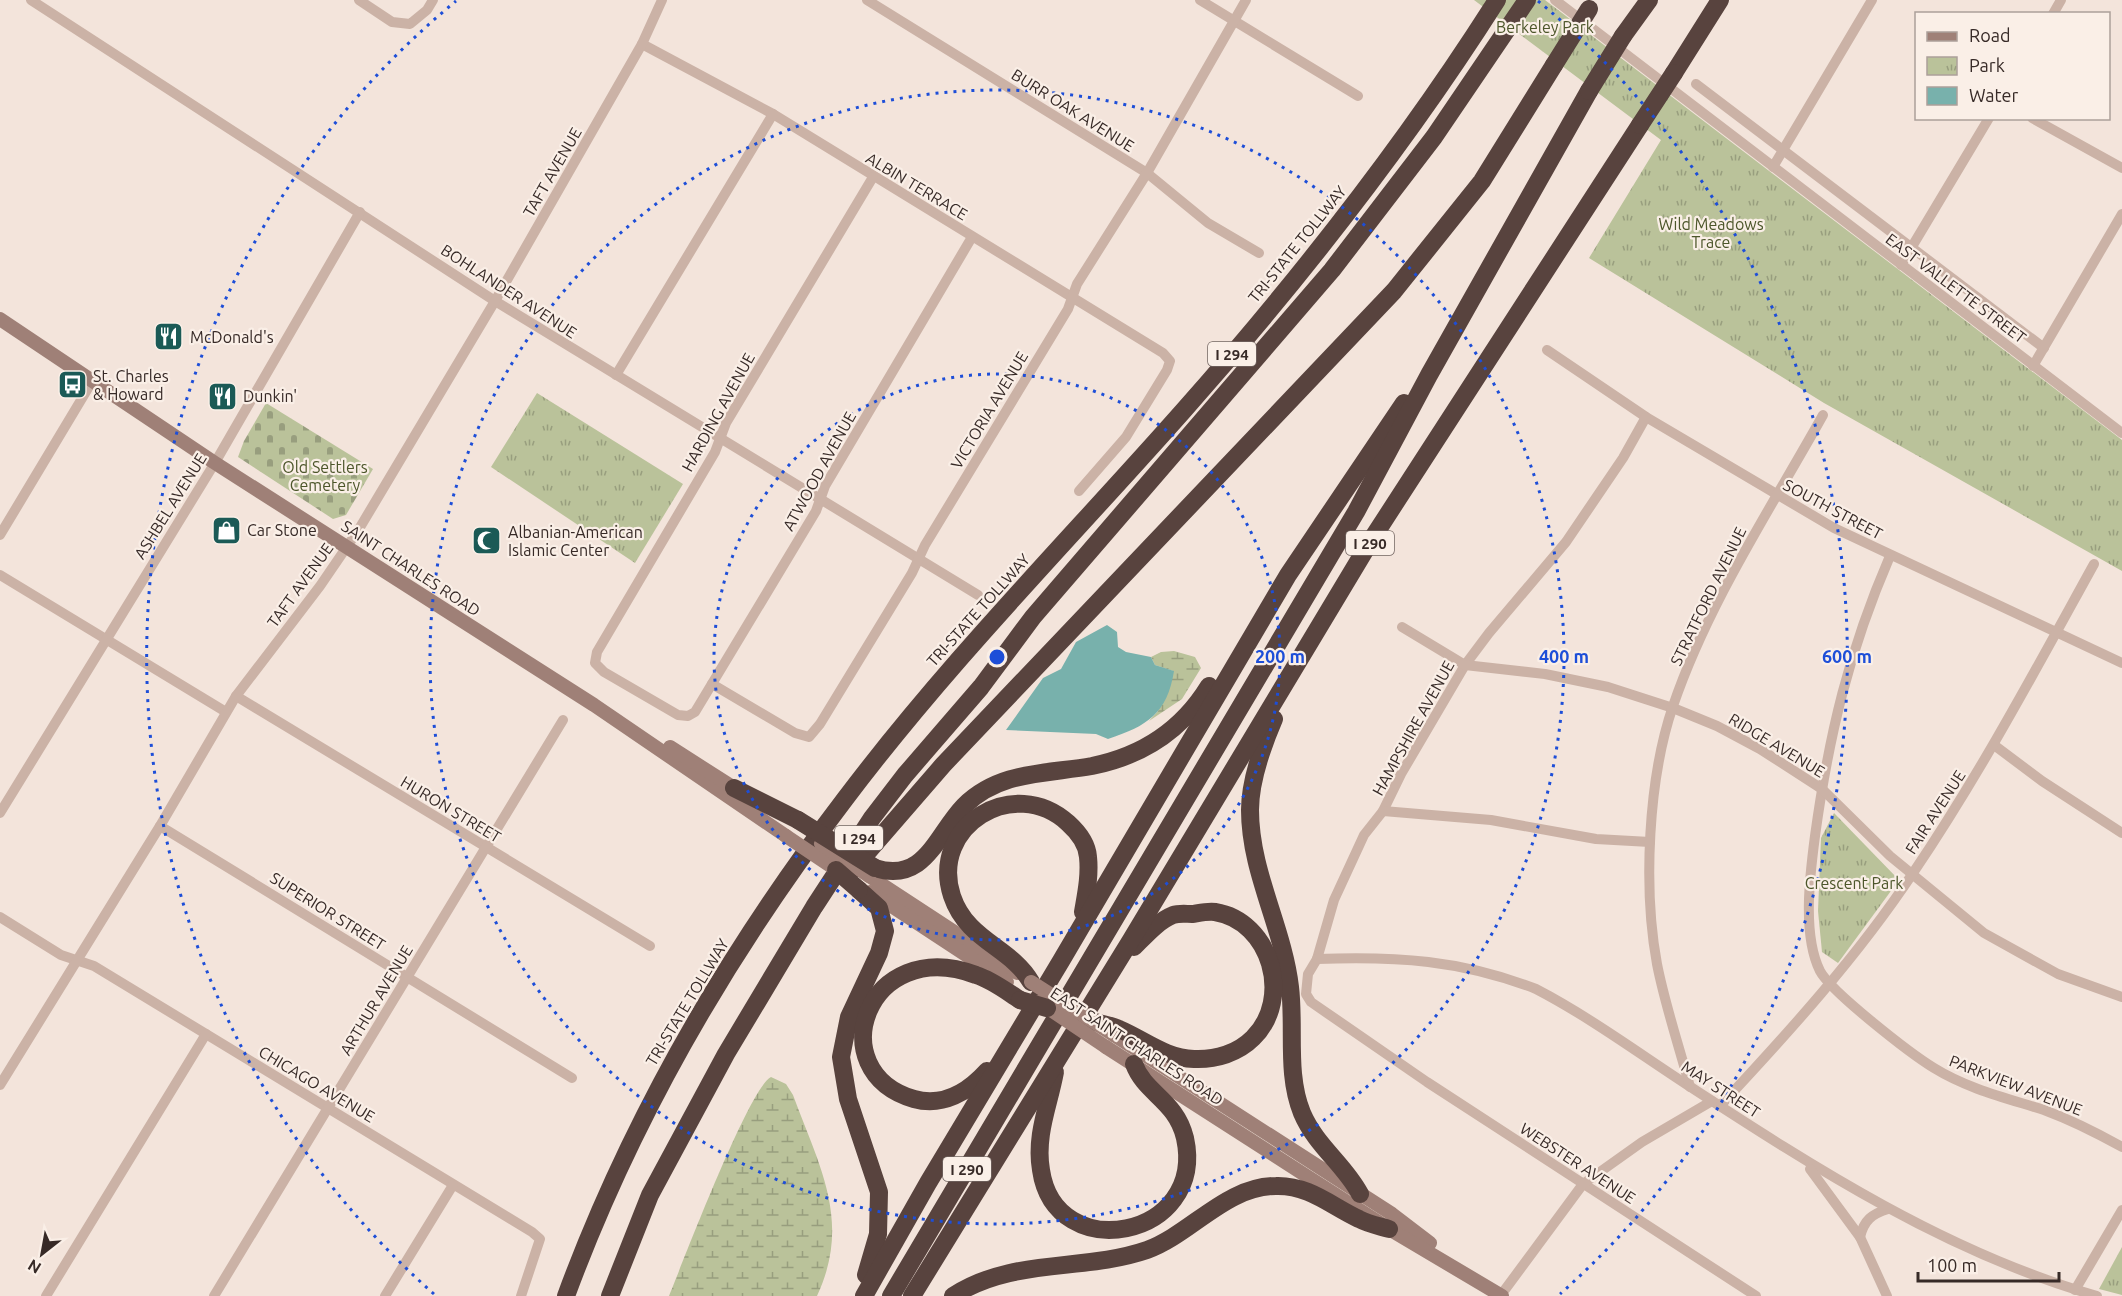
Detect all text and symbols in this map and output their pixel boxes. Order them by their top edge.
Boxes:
legend [1915,12,2110,120]
park label: Berkeley Park [1496,18,1594,36]
text: Road [1969,25,2011,45]
text: Park [1969,55,2005,75]
street label: BURR OAK AVENUE [1009,65,1137,155]
text: Water [1969,85,2019,105]
street label: TAFT AVENUE [519,124,585,220]
street label: ALBIN TERRACE [863,149,971,223]
street label: TRI-STATE TOLLWAY [1244,181,1350,306]
park label: Wild Meadows Trace [1658,215,1764,251]
street label: EAST VALLETTE STREET [1882,229,2030,347]
street label: BOHLANDER AVENUE [438,240,580,342]
restaurant icon: McDonald's [153,321,185,353]
place label: McDonald's [190,328,274,346]
road number: I 294 [1208,342,1256,366]
street label: VICTORIA AVENUE [947,348,1031,472]
street label: HARDING AVENUE [678,350,758,474]
place label: St. Charles & Howard [93,367,169,403]
bus stop icon: St. Charles & Howard [56,369,88,401]
restaurant icon: Dunkin' [206,380,238,412]
place label: Dunkin' [243,387,297,405]
street label: ATWOOD AVENUE [779,408,859,534]
street label: ASHBEL AVENUE [130,450,210,562]
park label: Old Settlers Cemetery [282,458,368,494]
street label: SOUTH STREET [1780,475,1886,543]
shop icon: Car Stone [210,514,242,546]
street label: SAINT CHARLES ROAD [338,517,484,619]
place label: Car Stone [247,521,317,539]
place label: Albanian-American Islamic Center [508,523,643,559]
street label: STRATFORD AVENUE [1667,524,1749,668]
mosque icon: Albanian-American Islamic Center [471,525,503,557]
road number: I 290 [1346,531,1394,555]
street label: TAFT AVENUE [263,539,337,631]
street label: TRI-STATE TOLLWAY [923,550,1034,670]
text: 200 m [1255,646,1305,666]
text: 400 m [1539,646,1589,666]
text: 600 m [1822,646,1872,666]
centre of rings [987,647,1007,667]
street label: HAMPSHIRE AVENUE [1368,657,1458,799]
street label: RIDGE AVENUE [1726,709,1828,781]
street label: FAIR AVENUE [1901,767,1969,857]
street label: HURON STREET [398,772,504,846]
road number: I 294 [835,826,883,850]
street label: SUPERIOR STREET [267,868,389,954]
park label: Crescent Park [1805,874,1903,892]
street label: TRI-STATE TOLLWAY [642,935,732,1069]
street label: ARTHUR AVENUE [336,942,416,1058]
street label: EAST SAINT CHARLES ROAD [1047,983,1227,1109]
street label: CHICAGO AVENUE [256,1042,378,1126]
street label: PARKVIEW AVENUE [1947,1051,2085,1119]
street label: MAY STREET [1678,1057,1764,1121]
street label: WEBSTER AVENUE [1517,1119,1639,1207]
road number: I 290 [943,1157,991,1181]
north arrow [12,1224,72,1284]
scale bar [1918,1245,2059,1283]
text: 100 m [1927,1255,1977,1275]
text: N [25,1256,44,1278]

